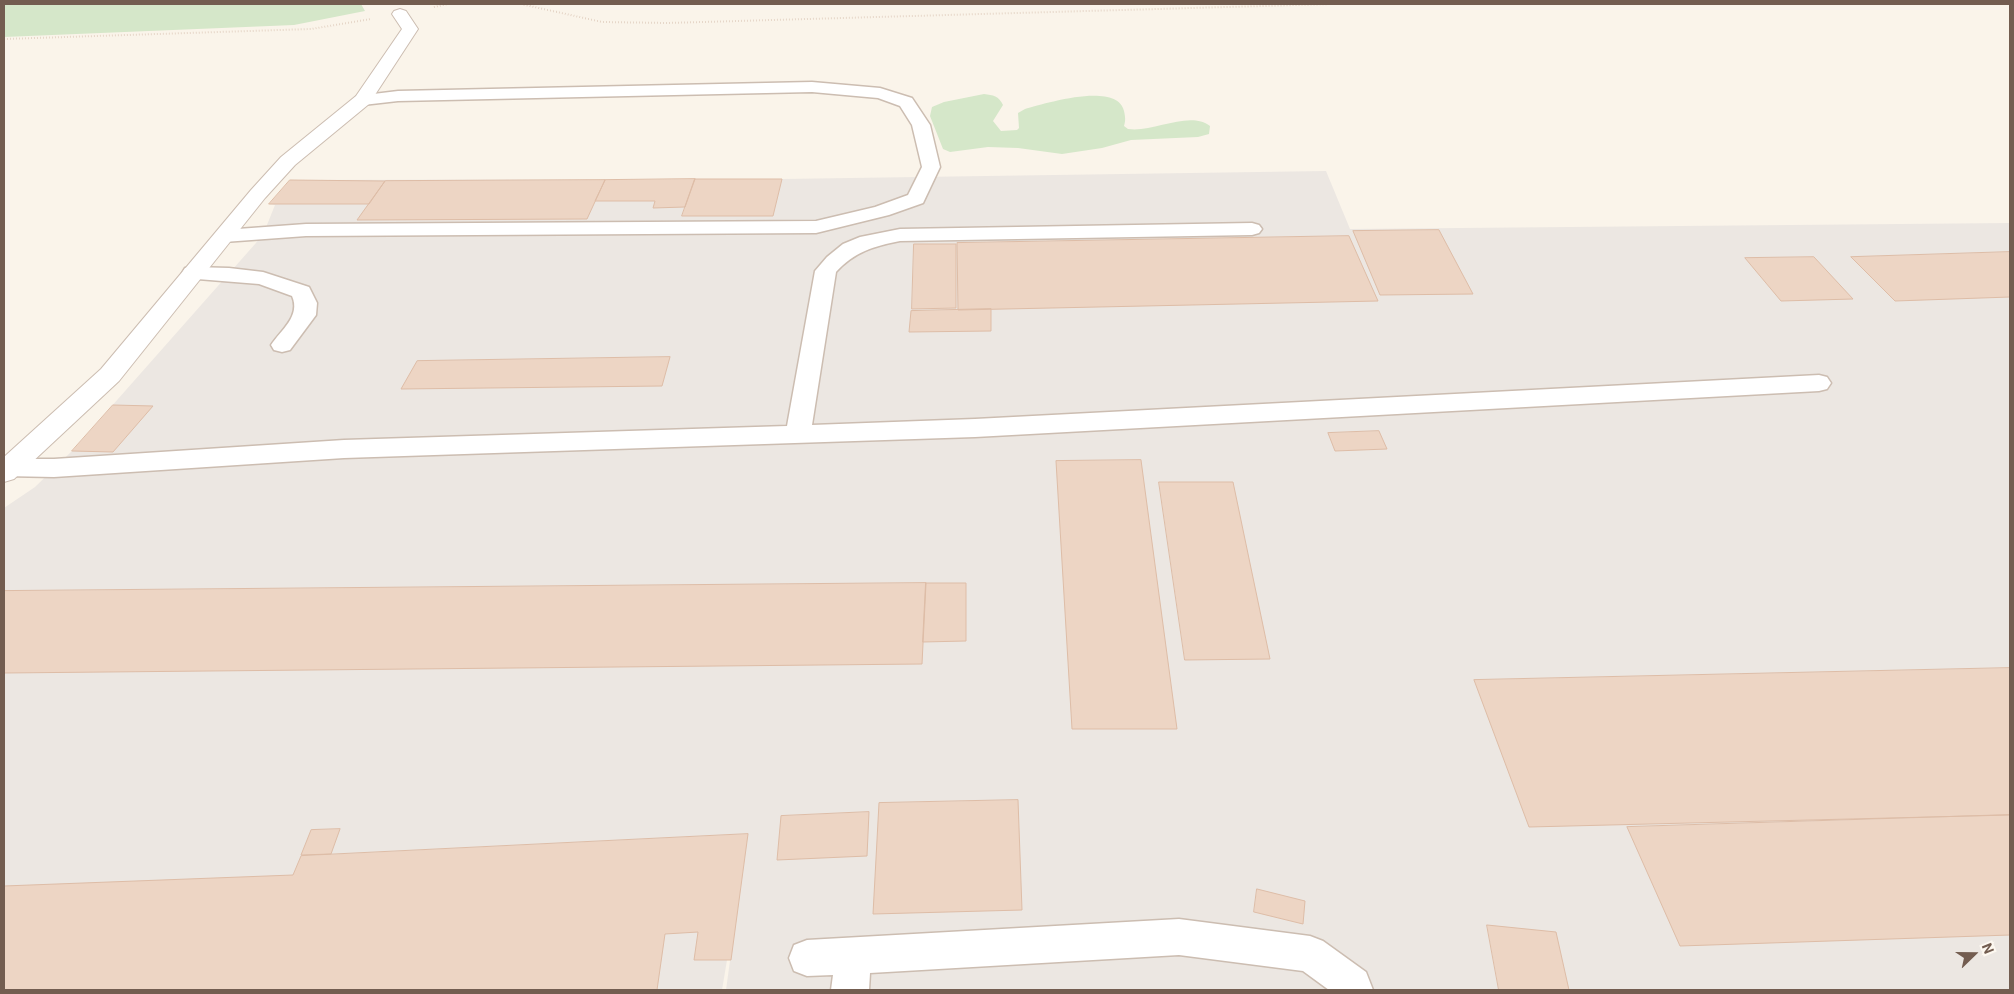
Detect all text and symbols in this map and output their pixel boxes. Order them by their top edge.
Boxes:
north arrow [1949,929,1999,979]
text: N [1979,941,1997,956]

